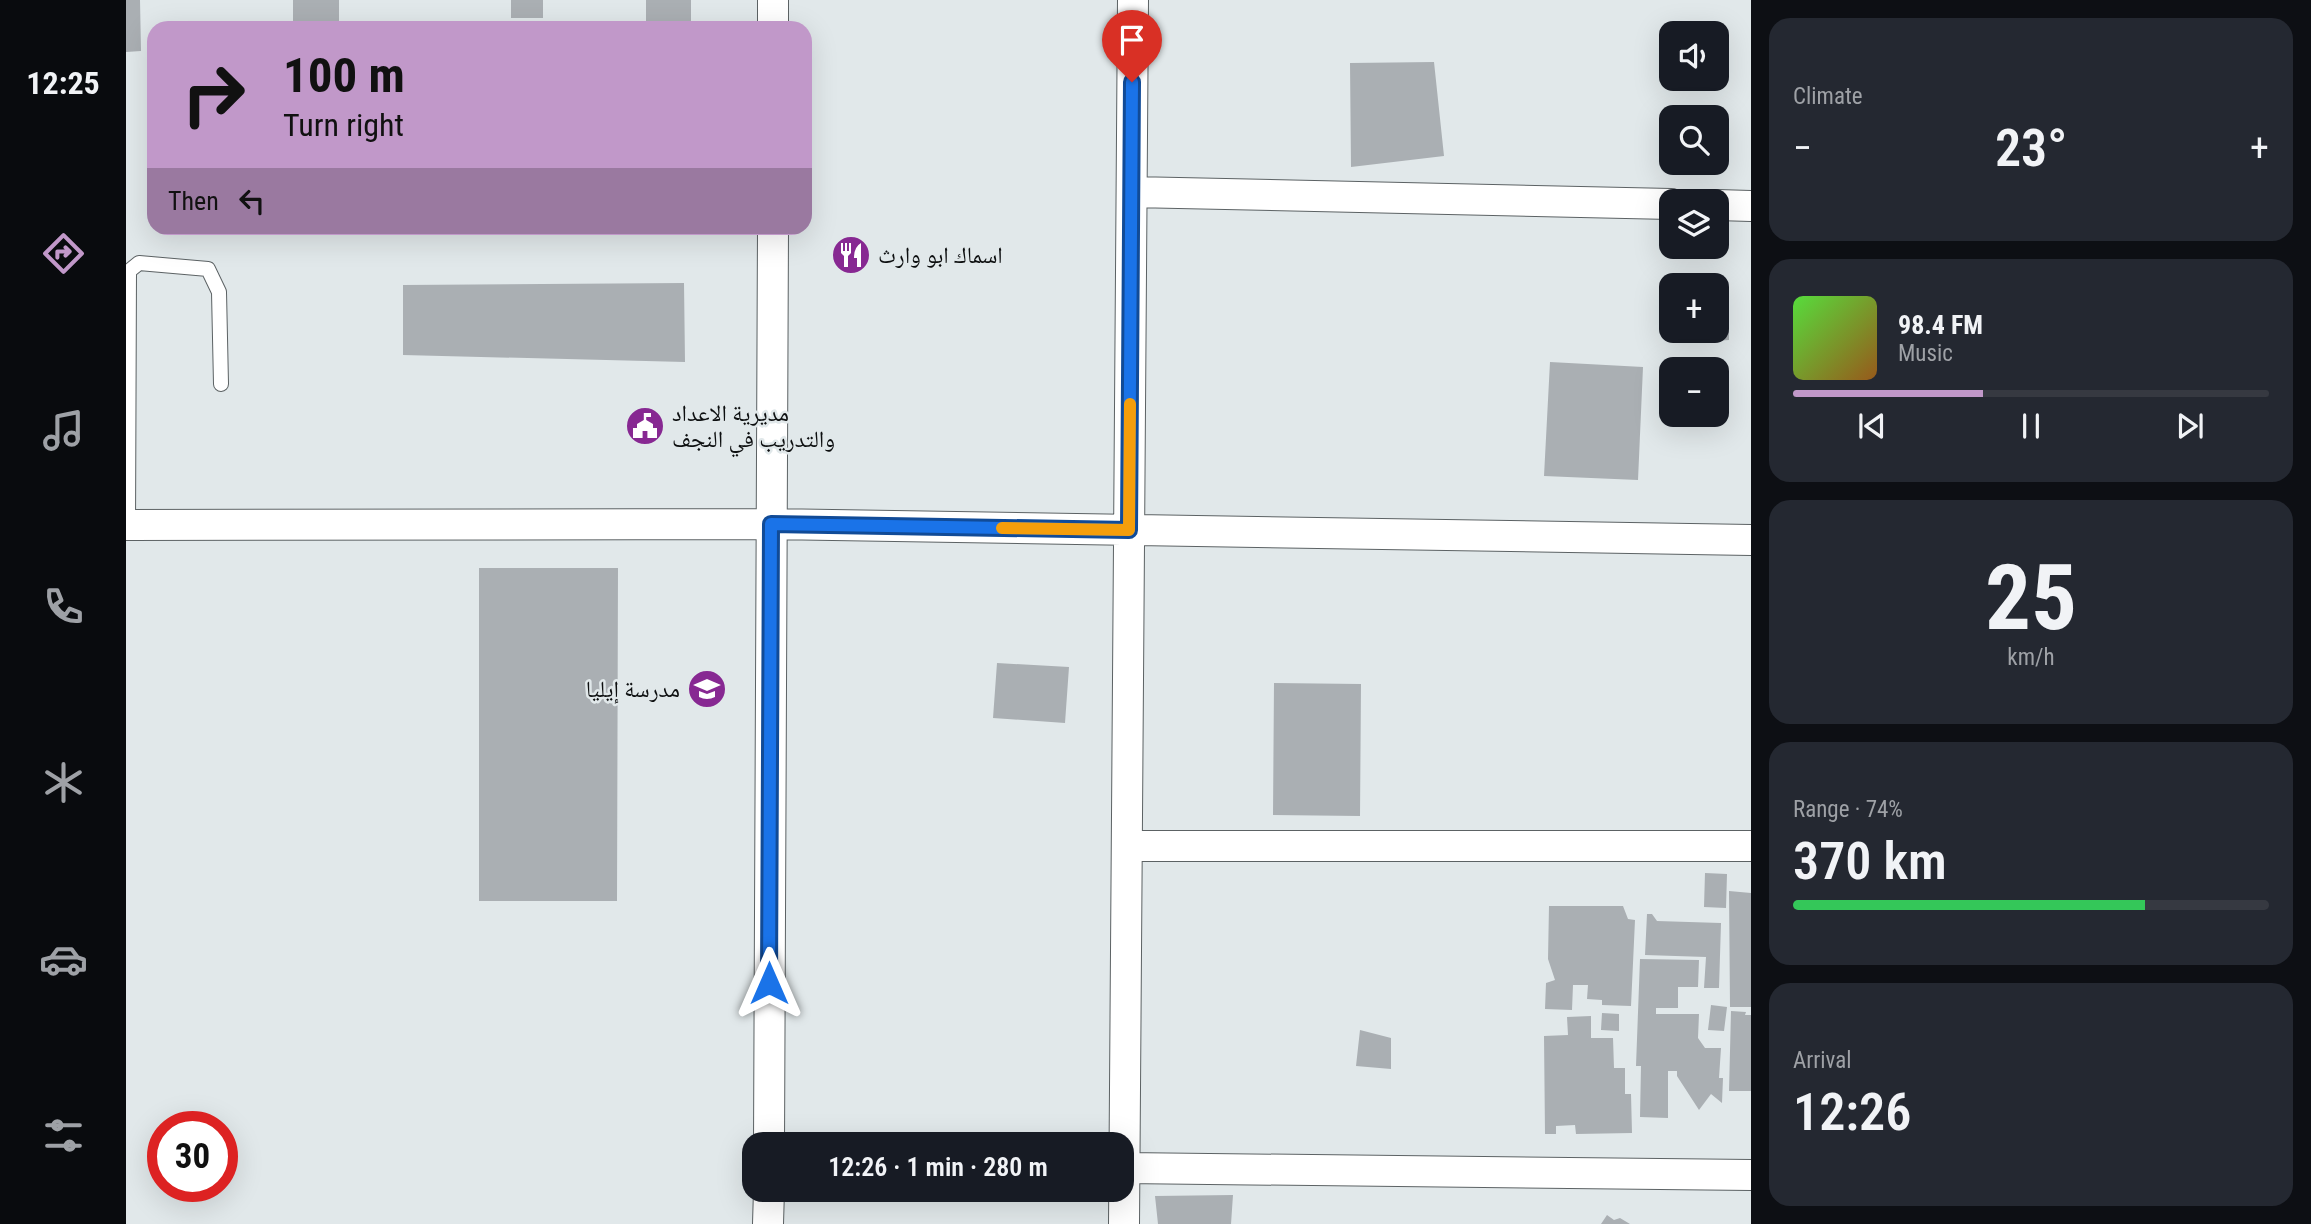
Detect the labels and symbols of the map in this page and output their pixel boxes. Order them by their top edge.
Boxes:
pin [1102,10,1162,82]
restaurant icon: اسماك ابو وارث [830,234,872,276]
place label: اسماك ابو وارث [878,242,1003,269]
place label: مديرية الاعداد والتدريب في النجف [672,400,835,457]
public building icon: مديرية الاعداد والتدريب في النجف [624,405,666,447]
school or university icon: مدرسة إيليا [686,668,728,710]
place label: مدرسة إيليا [586,676,680,704]
position arrow [732,946,806,1020]
speed limit sign: 30 [147,1111,238,1202]

